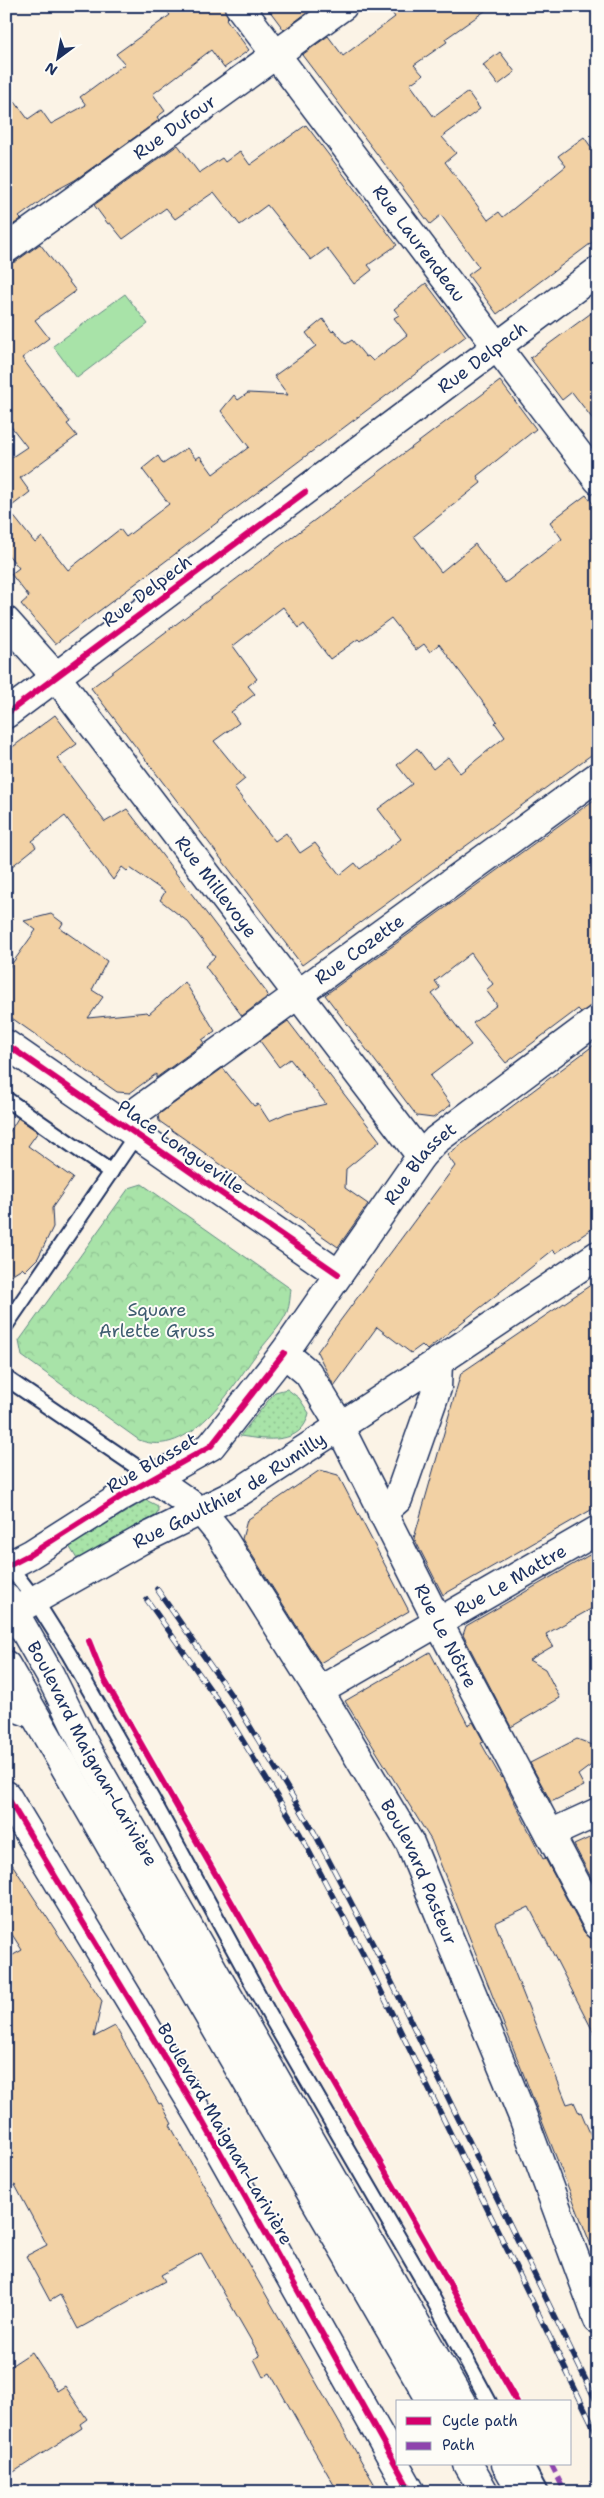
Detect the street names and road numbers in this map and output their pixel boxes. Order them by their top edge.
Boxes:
street label: Rue Dufour [128,89,221,165]
street label: Rue Laurendeau [367,180,471,307]
street label: Rue Delpech [433,316,532,399]
street label: Rue Delpech [97,550,197,632]
street label: Rue Millevoye [170,831,263,943]
street label: Rue Cozette [310,909,409,990]
street label: Place Longueville [113,1094,249,1200]
street label: Rue Blasset [379,1117,461,1210]
street label: Rue Blasset [102,1427,202,1499]
street label: Rue Gaulthier de Rumilly [128,1427,330,1554]
street label: Rue Le Mattre [450,1539,571,1622]
street label: Rue Le Nôtre [409,1580,483,1692]
street label: Boulevard Maignan-Larivière [21,1637,163,1871]
street label: Boulevard Pasteur [375,1795,463,1949]
street label: Boulevard Maignan-Larivière [151,2019,299,2249]

